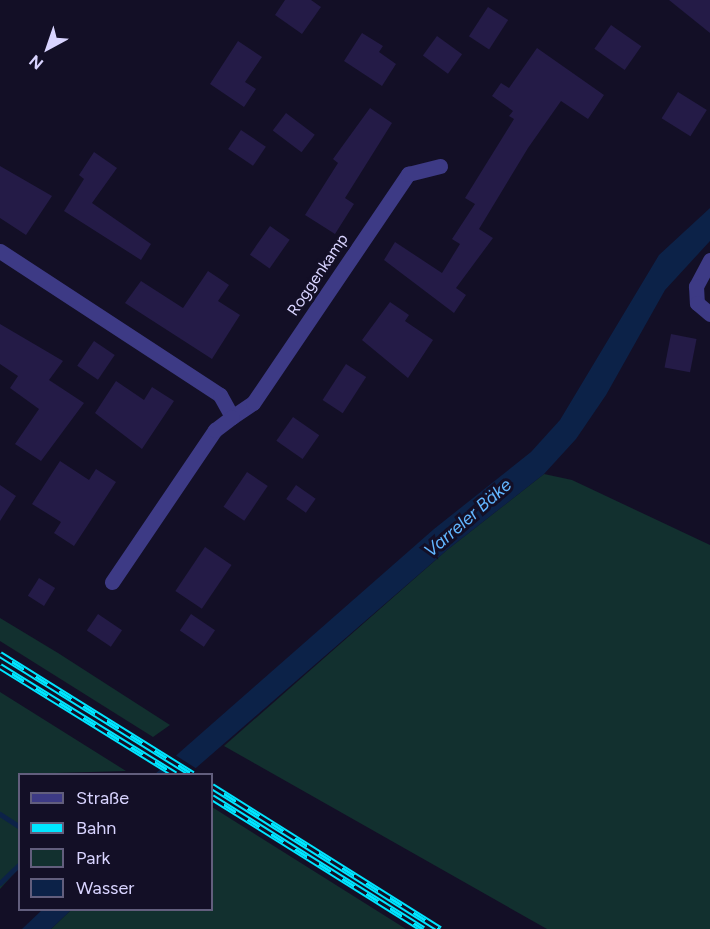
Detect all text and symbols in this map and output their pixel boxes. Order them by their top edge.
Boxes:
north arrow [18,18,78,78]
text: N [25,51,47,73]
street label: Roggenkamp [284,230,352,320]
water label: Varreler Bäke [420,474,516,562]
legend [18,773,213,911]
text: Straße [76,787,129,809]
text: Bahn [76,817,116,839]
text: Park [76,847,110,869]
text: Wasser [76,877,134,899]

